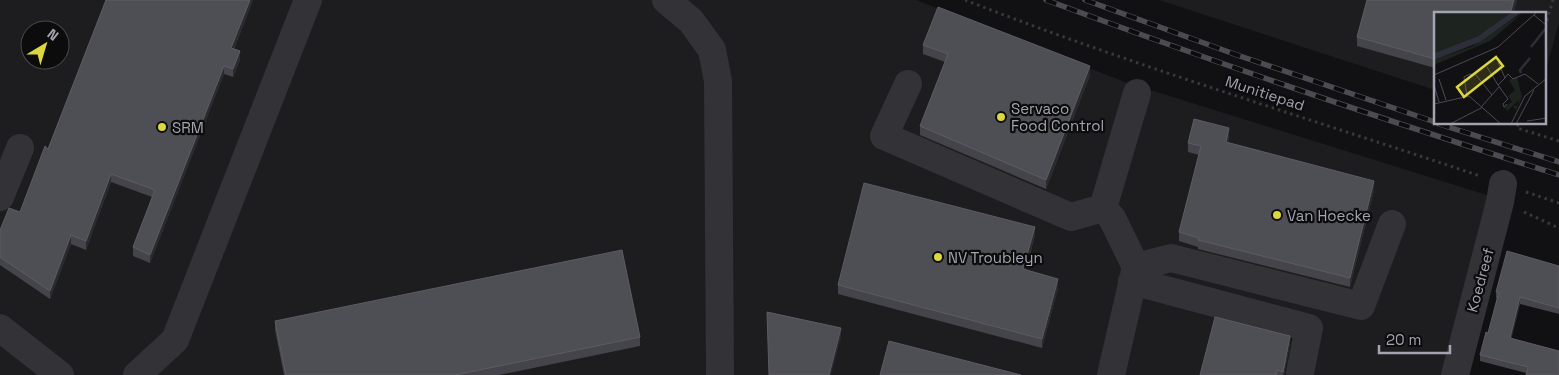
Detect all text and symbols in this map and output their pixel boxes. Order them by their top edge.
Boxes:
inset map [1434,12,1546,125]
north arrow [20,20,70,70]
text: N [44,25,62,45]
street label: Munitiepad [1223,71,1307,115]
place label: Servaco Food Control [1011,99,1104,135]
marker: Servaco Food Control [995,111,1007,123]
place label: SRM [172,118,204,137]
marker: SRM [156,121,168,133]
place label: Van Hoecke [1287,206,1371,225]
marker: Van Hoecke [1271,209,1283,221]
street label: Koedreef [1462,245,1498,314]
place label: NV Troubleyn [948,248,1043,267]
marker: NV Troubleyn [932,251,944,263]
scale bar [1379,322,1450,354]
text: 20 m [1386,330,1421,349]

